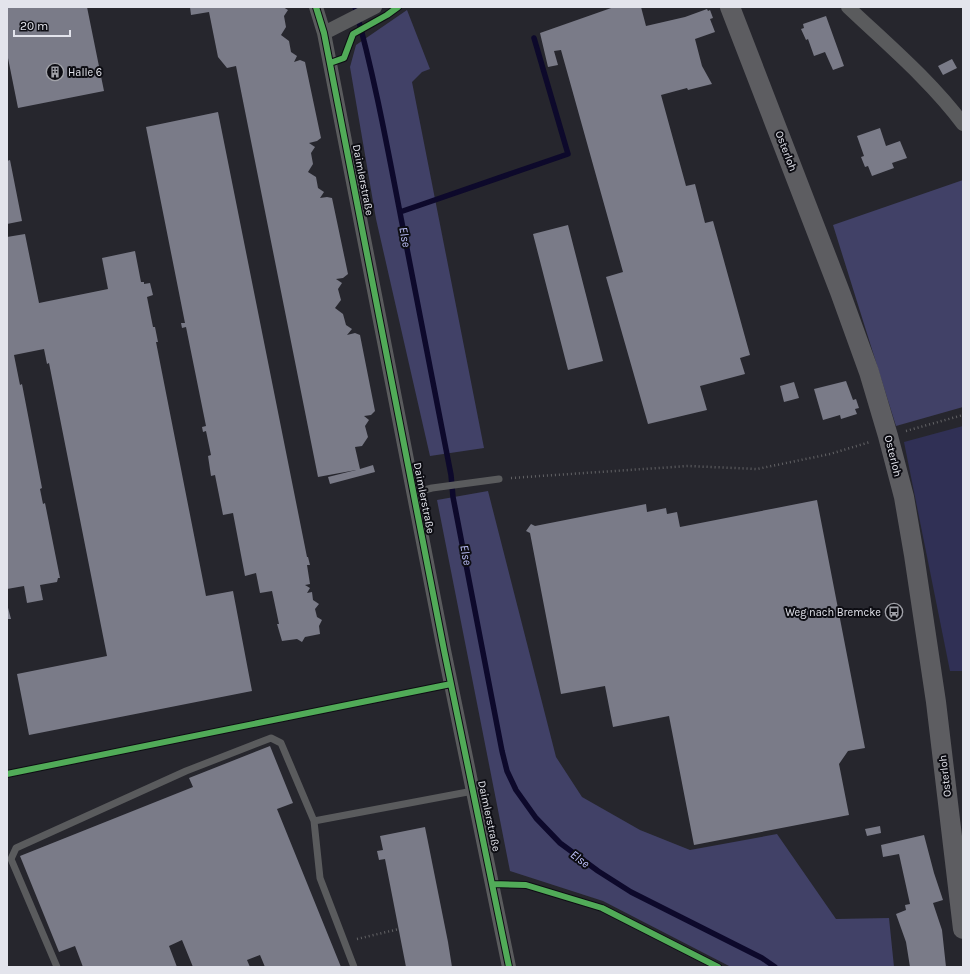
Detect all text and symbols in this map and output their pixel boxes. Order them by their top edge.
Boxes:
scale bar [14,12,70,38]
text: 20 m [20,19,48,33]
building icon: Halle 6 [45,62,65,82]
place label: Halle 6 [68,66,102,79]
street label: Osterloh [772,129,800,173]
street label: Daimlerstraße [350,143,376,217]
water label: Else [396,226,414,249]
street label: Osterloh [882,434,904,478]
street label: Daimlerstraße [411,461,437,535]
water label: Else [457,544,475,567]
bus stop icon: Weg nach Bremcke [884,602,904,622]
place label: Weg nach Bremcke [785,606,881,619]
street label: Osterloh [936,754,954,798]
street label: Daimlerstraße [475,779,503,853]
water label: Else [568,847,593,871]

